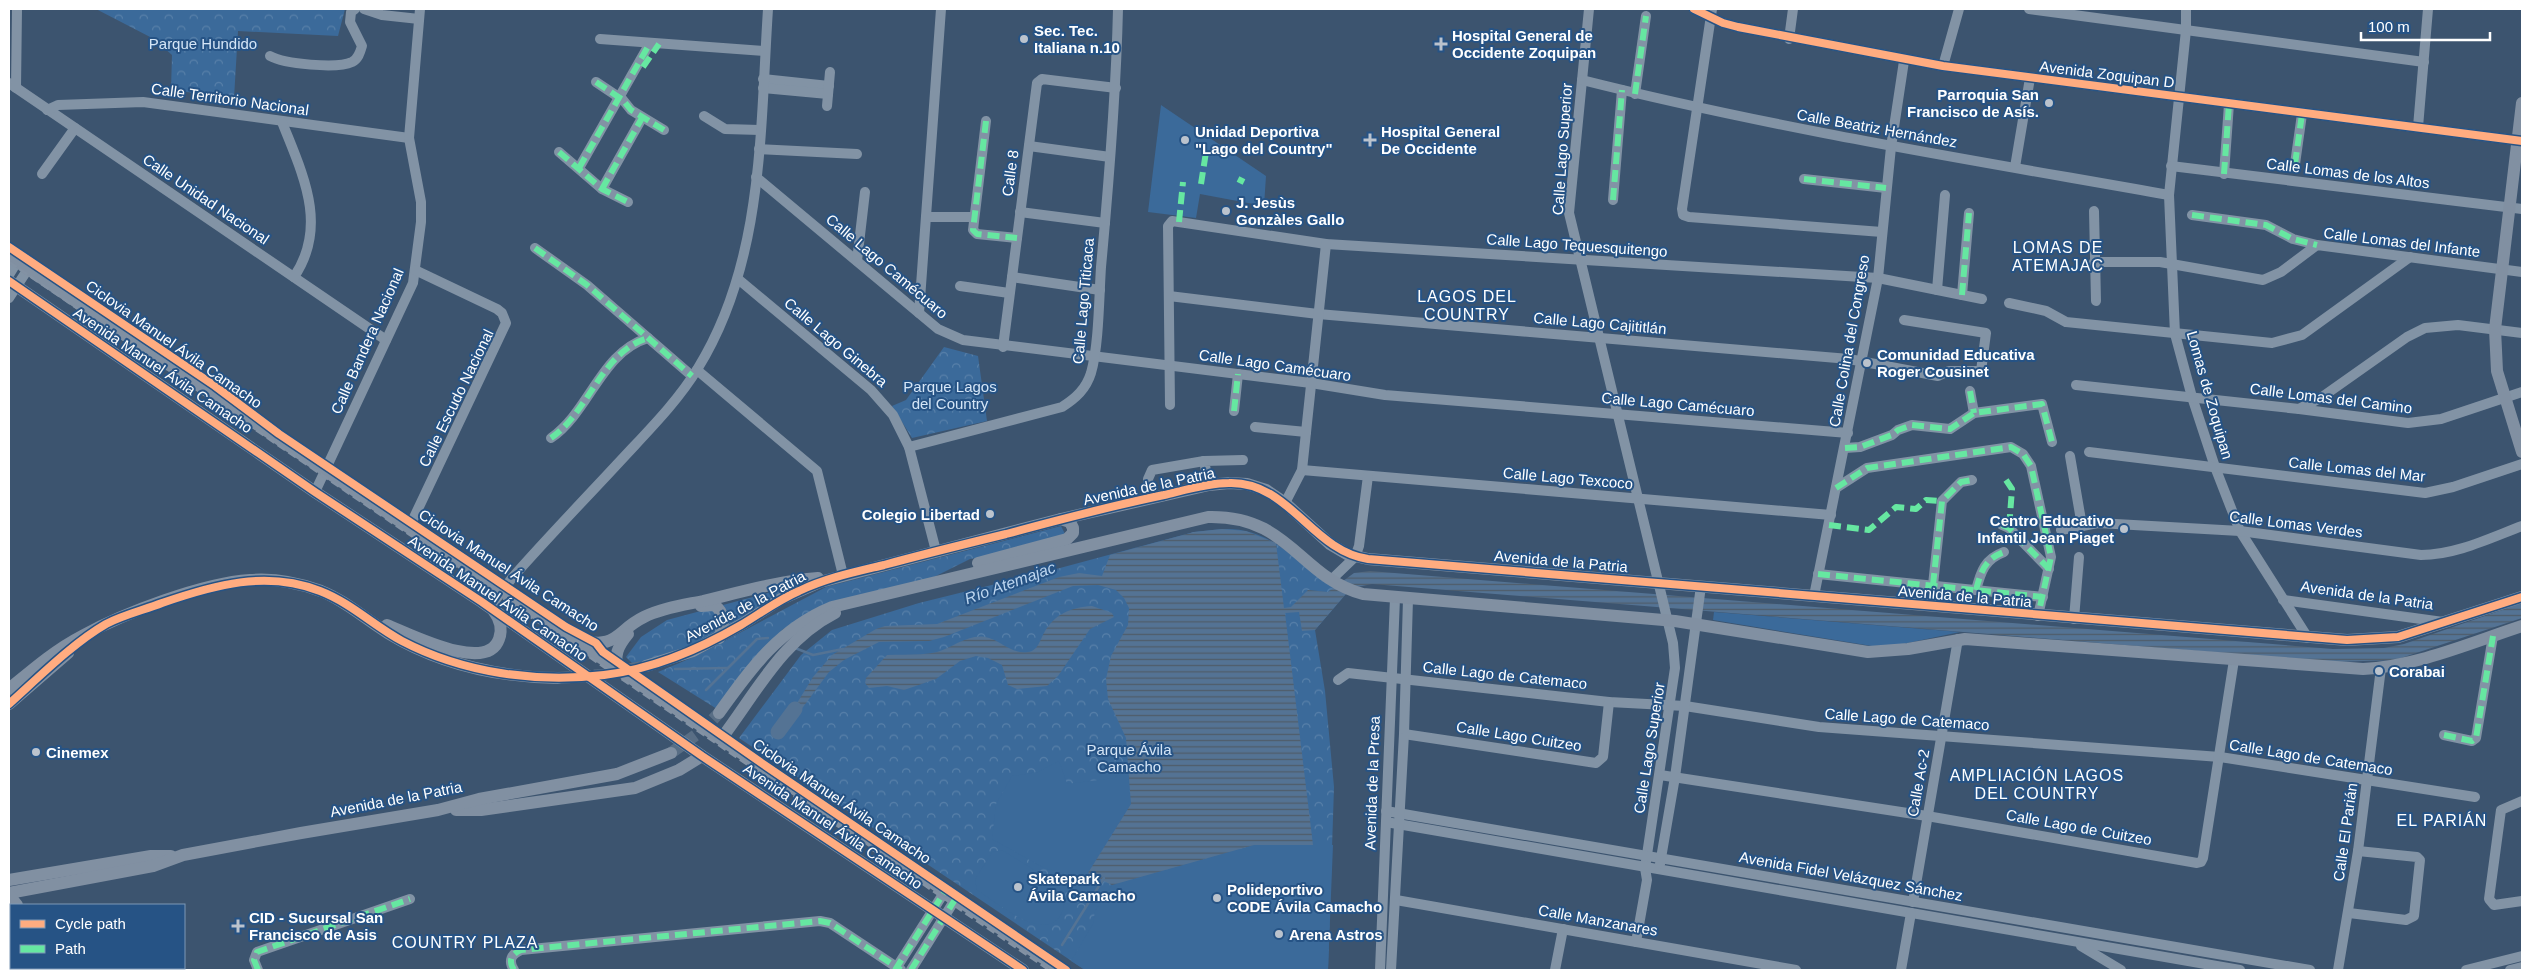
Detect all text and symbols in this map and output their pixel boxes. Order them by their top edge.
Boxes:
scale bar [2361,10,2490,42]
text: 100 m [2368,18,2410,35]
place label: Sec. Tec. Italiana n.10 [1034,22,1120,56]
place label: Hospital General de Occidente Zoquipan [1452,27,1596,61]
marker: Sec. Tec. Italiana n.10 [1018,33,1030,45]
park label: Parque Hundido [149,35,257,52]
marker: Hospital General de Occidente Zoquipan [1434,37,1448,51]
street label: Avenida Zoquipan D [2039,57,2176,91]
street label: Calle Territorio Nacional [150,80,310,118]
street label: Calle Lago Superior [1549,82,1575,216]
place label: Parroquia San Francisco de Asís. [1907,86,2039,120]
marker: Parroquia San Francisco de Asís. [2043,97,2055,109]
street label: Calle Beatriz Hernández [1795,106,1959,150]
place label: Unidad Deportiva "Lago del Country" [1195,123,1333,157]
place label: Hospital General De Occidente [1381,123,1500,157]
marker: Hospital General De Occidente [1363,133,1377,147]
marker: Unidad Deportiva "Lago del Country" [1179,134,1191,146]
street label: Calle 8 [998,149,1022,197]
street label: Calle Unidad Nacional [140,150,272,248]
street label: Calle Lomas de los Altos [2265,155,2431,191]
place label: J. Jesùs Gonzàles Gallo [1236,194,1344,228]
marker: J. Jesùs Gonzàles Gallo [1220,205,1232,217]
street label: Calle Lago Camécuaro [823,210,951,322]
street label: Calle Lomas del Infante [2323,224,2481,260]
street label: Calle Lago Tequesquitengo [1486,230,1668,260]
street label: Calle Lago Titicaca [1069,236,1097,365]
district label: LOMAS DE ATEMAJAC [2012,239,2104,274]
street label: Calle Colina del Congreso [1825,254,1873,428]
street label: Calle Bandera Nacional [327,266,407,416]
street label: Ciclovia Manuel Ávila Camacho [83,277,265,411]
district label: LAGOS DEL COUNTRY [1417,288,1517,323]
street label: Calle Lago Ginebra [781,294,891,390]
street label: Avenida Manuel Ávila Camacho [70,304,256,436]
street label: Calle Lago Cajititlán [1533,309,1667,337]
street label: Calle Escudo Nacional [415,326,497,470]
street label: Lomas de Zoquipan [2184,329,2236,461]
street label: Calle Lago Camécuaro [1198,346,1352,384]
place label: Comunidad Educativa Roger Cousinet [1877,346,2035,380]
marker: Comunidad Educativa Roger Cousinet [1861,357,1873,369]
park label: Parque Lagos del Country [903,378,997,412]
street label: Calle Lomas del Camino [2249,380,2413,416]
street label: Calle Lago Camécuaro [1601,389,1755,419]
street label: Calle Lomas del Mar [2288,453,2426,485]
street label: Avenida de la Patria [1082,464,1217,508]
street label: Calle Lago Texcoco [1502,464,1634,492]
street label: Ciclovia Manuel Ávila Camacho [416,505,602,635]
place label: Colegio Libertad [862,506,980,523]
street label: Calle Lomas Verdes [2228,507,2364,541]
marker: Colegio Libertad [984,508,996,520]
place label: Centro Educativo Infantil Jean Piaget [1977,512,2114,546]
marker: Centro Educativo Infantil Jean Piaget [2118,523,2130,535]
street label: Avenida Manuel Ávila Camacho [405,532,591,664]
street label: Avenida de la Patria [1494,547,1629,575]
water label: Río Atemajac [962,559,1058,607]
street label: Avenida de la Patria [682,567,809,645]
street label: Avenida de la Patria [2299,577,2435,613]
street label: Avenida de la Patria [1898,582,2033,610]
street label: Calle Lago de Catemaco [1422,658,1588,692]
place label: Corabai [2389,663,2445,680]
marker: Corabai [2373,665,2385,677]
street label: Calle Lago Superior [1630,681,1668,815]
street label: Calle Lago de Catemaco [1824,705,1990,733]
street label: Avenida de la Presa [1361,715,1383,850]
street label: Calle Lago Cuitzeo [1455,718,1583,754]
street label: Ciclovia Manuel Ávila Camacho [750,735,934,867]
street label: Calle Lago de Catemaco [2228,736,2394,778]
park label: Parque Ávila Camacho [1086,741,1172,775]
place label: Cinemex [46,744,109,761]
marker: Cinemex [30,746,42,758]
street label: Calle Ac-2 [1904,748,1932,818]
street label: Avenida Manuel Ávila Camacho [740,760,926,892]
district label: AMPLIACIÓN LAGOS DEL COUNTRY [1950,766,2124,802]
street label: Avenida de la Patria [329,778,464,820]
street label: Calle El Parián [2330,782,2360,882]
street label: Calle Lago de Cuitzeo [2005,806,2153,848]
district label: EL PARIÁN [2397,811,2487,829]
street label: Avenida Fidel Velázquez Sánchez [1738,848,1964,904]
place label: Skatepark Ávila Camacho [1028,870,1136,904]
marker: Skatepark Ávila Camacho [1012,881,1024,893]
place label: Polideportivo CODE Ávila Camacho [1227,881,1382,915]
marker: Polideportivo CODE Ávila Camacho [1211,892,1223,904]
street label: Calle Manzanares [1537,901,1659,939]
legend [10,904,185,969]
place label: CID - Sucursal San Francisco de Asis [249,909,383,943]
text: Cycle path [55,915,126,932]
marker: CID - Sucursal San Francisco de Asis [231,919,245,933]
place label: Arena Astros [1289,926,1383,943]
marker: Arena Astros [1273,928,1285,940]
district label: COUNTRY PLAZA [392,934,538,951]
text: Path [55,940,86,957]

